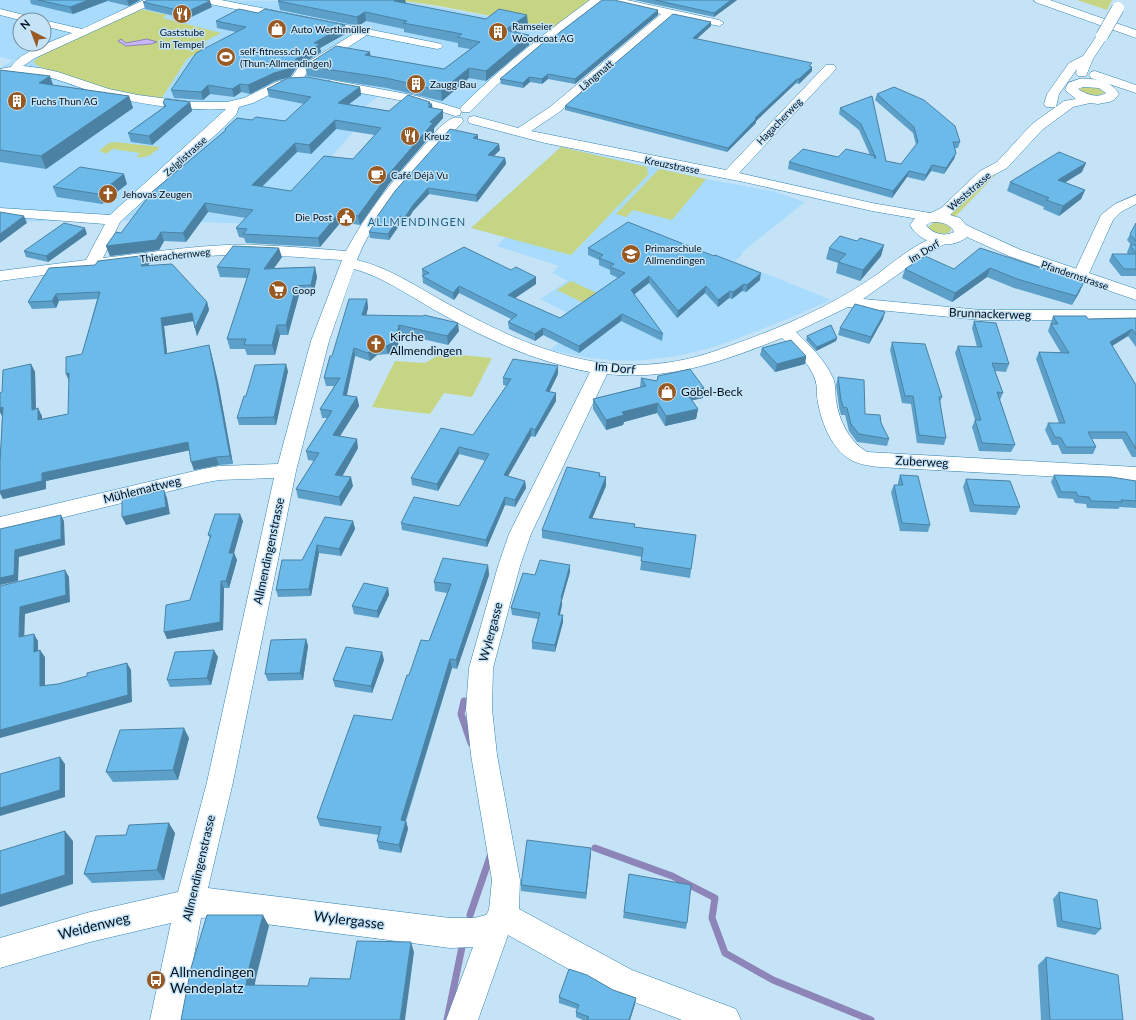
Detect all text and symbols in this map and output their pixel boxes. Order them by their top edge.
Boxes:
restaurant icon: Gaststube im Tempel [171,3,193,25]
north arrow [12,12,52,52]
text: N [17,17,32,32]
shop icon: Auto Werthmüller [266,18,288,40]
place label: Ramseier Woodcoat AG [512,20,574,44]
building icon: Ramseier Woodcoat AG [487,21,509,43]
place label: Auto Werthmüller [291,23,371,35]
place label: Gaststube im Tempel [160,26,204,50]
place label: self-fitness.ch AG (Thun-Allmendingen) [240,45,332,69]
sports icon: self-fitness.ch AG (Thun-Allmendingen) [215,46,237,68]
street label: Längmatt [576,57,616,93]
building icon: Zaugg Bau [405,73,427,95]
place label: Zaugg Bau [430,78,476,90]
building icon: Fuchs Thun AG [6,90,28,112]
place label: Fuchs Thun AG [31,95,97,107]
street label: Hagacherweg [754,95,804,147]
restaurant icon: Kreuz [399,125,421,147]
place label: Kreuz [424,130,450,142]
street label: Zelglistrasse [161,134,209,178]
street label: Kreuzstrasse [643,154,701,176]
cafe icon: Café Déjà Vu [366,164,388,186]
place label: Café Déjà Vu [391,169,448,181]
street label: Weststrasse [945,169,993,213]
church icon: Jehovas Zeugen [97,183,119,205]
place label: Jehovas Zeugen [122,188,192,200]
public building icon: Die Post [335,206,357,228]
place label: Die Post [295,211,332,223]
district label: ALLMENDINGEN [368,215,466,228]
street label: Im Dorf [906,237,942,265]
place label: Primarschule Allmendingen [645,242,705,266]
school or university icon: Primarschule Allmendingen [620,243,642,265]
street label: Thierachernweg [139,245,211,265]
street label: Pfandernstrasse [1040,258,1110,292]
supermarket icon: Coop [267,279,289,301]
place label: Coop [292,284,316,296]
street label: Brunnackerweg [949,305,1031,322]
place label: Kirche Allmendingen [390,329,462,358]
church icon: Kirche Allmendingen [365,333,387,355]
street label: Im Dorf [594,358,637,377]
shop icon: Göbel-Beck [656,381,678,403]
place label: Göbel-Beck [681,384,744,399]
street label: Zuberweg [895,453,949,470]
street label: Mühlemattweg [102,473,182,506]
street label: Allmendingenstrasse [250,496,287,606]
street label: Wylergasse [475,601,506,663]
street label: Allmendingenstrasse [179,813,218,922]
street label: Wylergasse [313,907,385,932]
street label: Weidenweg [56,908,131,943]
place label: Allmendingen Wendeplatz [170,963,254,996]
bus stop icon: Allmendingen Wendeplatz [145,969,167,991]

